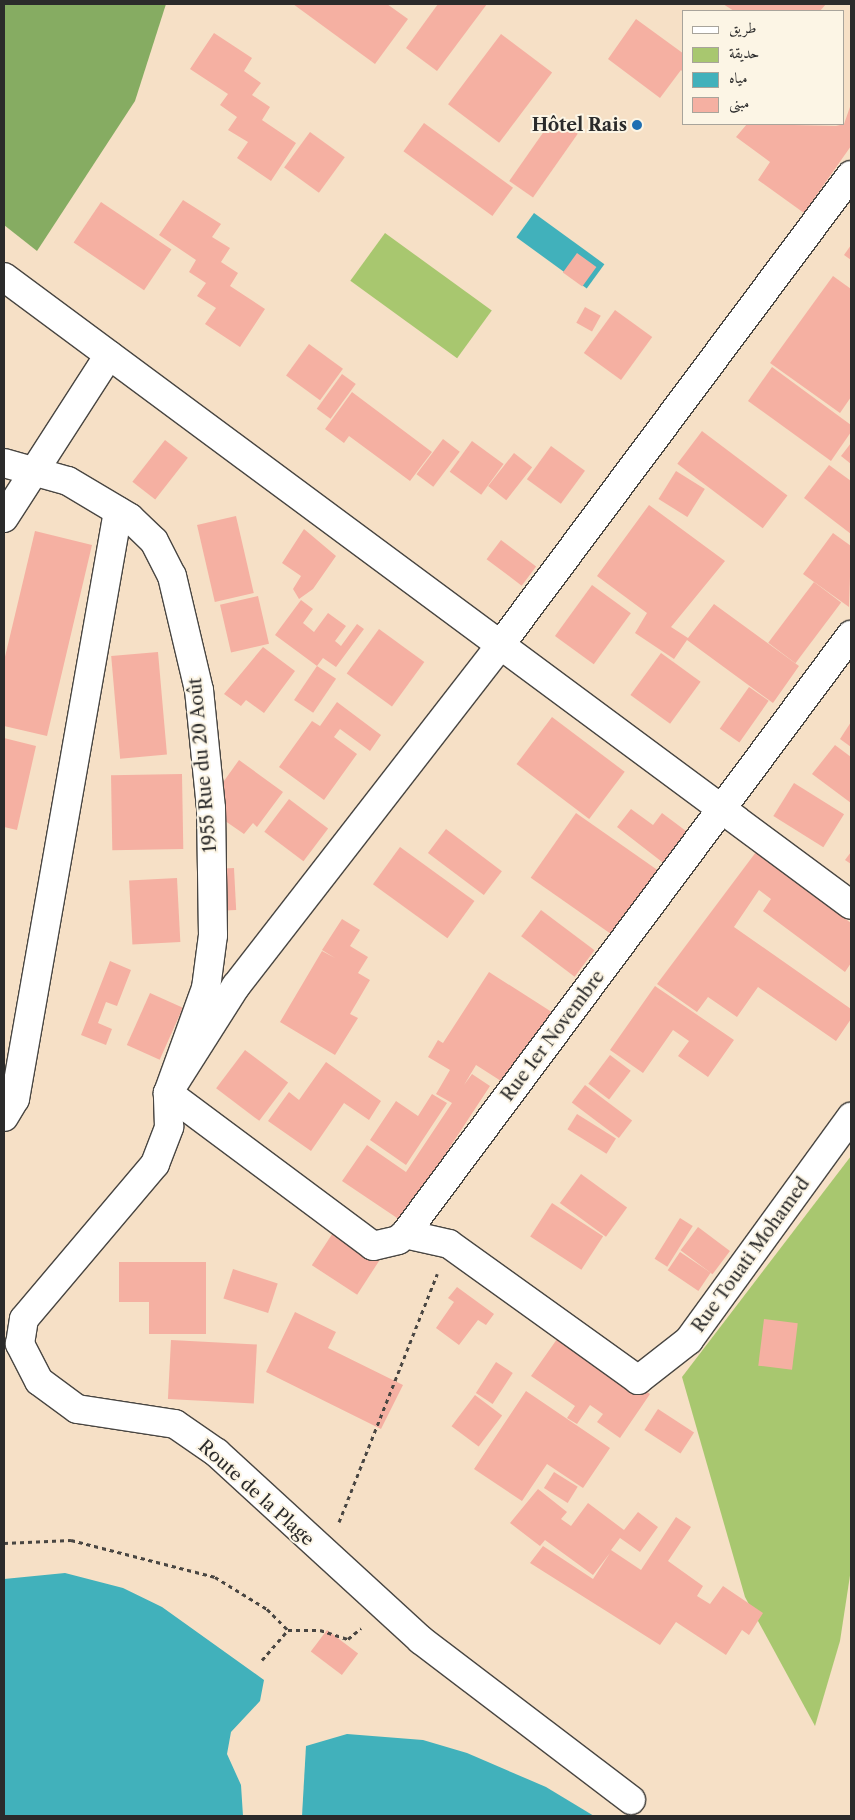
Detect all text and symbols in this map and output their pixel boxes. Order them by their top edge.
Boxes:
legend [682,10,845,125]
text: طريق [729,18,756,37]
text: حديقة [729,43,759,62]
text: مياه [729,68,747,87]
text: مبنى [729,93,749,112]
place label: Hôtel Rais [532,114,627,136]
marker: Hôtel Rais [631,119,643,131]
street label: 1955 Rue du 20 Août [185,676,221,854]
street label: Rue 1er Novembre [497,966,609,1106]
street label: Rue Touati Mohamed [687,1173,815,1337]
street label: Route de la Plage [194,1435,318,1551]

